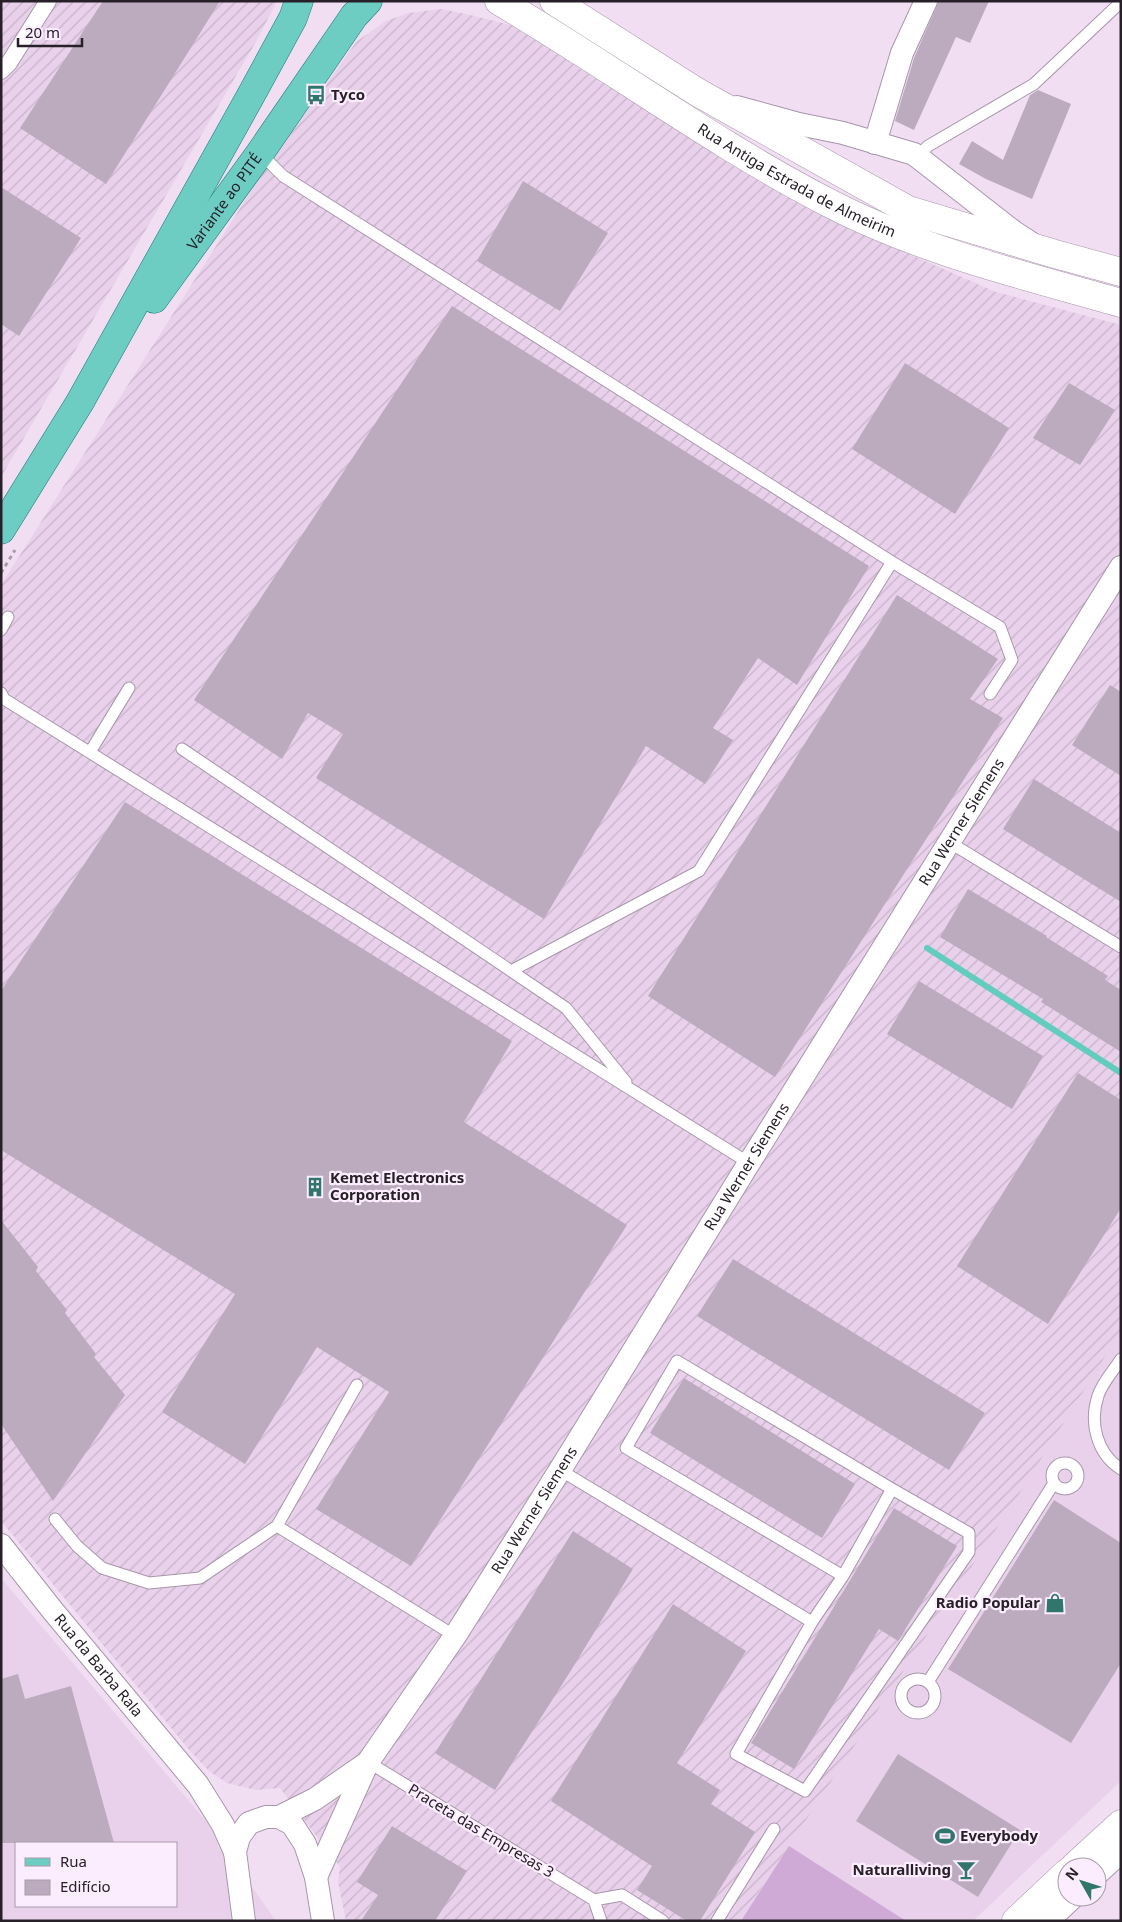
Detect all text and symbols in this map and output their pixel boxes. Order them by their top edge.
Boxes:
scale bar [18,15,81,47]
text: 20 m [25,22,60,42]
bus stop icon: Tyco [305,84,327,106]
place label: Tyco [331,84,365,104]
street label: Rua Antiga Estrada de Almeirim [694,118,899,241]
street label: Variante ao PITÉ [182,149,266,254]
street label: Rua Werner Siemens [914,754,1008,889]
street label: Rua Werner Siemens [699,1099,793,1234]
place label: Kemet Electronics Corporation [330,1167,464,1204]
building icon: Kemet Electronics Corporation [304,1176,326,1198]
street label: Rua Werner Siemens [486,1442,581,1577]
place label: Radio Popular [936,1592,1040,1612]
shop icon: Radio Popular [1044,1592,1066,1614]
street label: Rua da Barba Rala [50,1609,148,1721]
street label: Praceta das Empresas 3 [405,1779,558,1882]
sports icon: Everybody [934,1825,956,1847]
place label: Everybody [960,1825,1039,1845]
legend [15,1842,178,1907]
text: Rua [60,1851,87,1871]
north arrow [1057,1857,1107,1907]
place label: Naturalliving [852,1859,951,1879]
bar icon: Naturalliving [955,1859,977,1881]
text: N [1061,1863,1082,1884]
text: Edifício [60,1876,111,1896]

